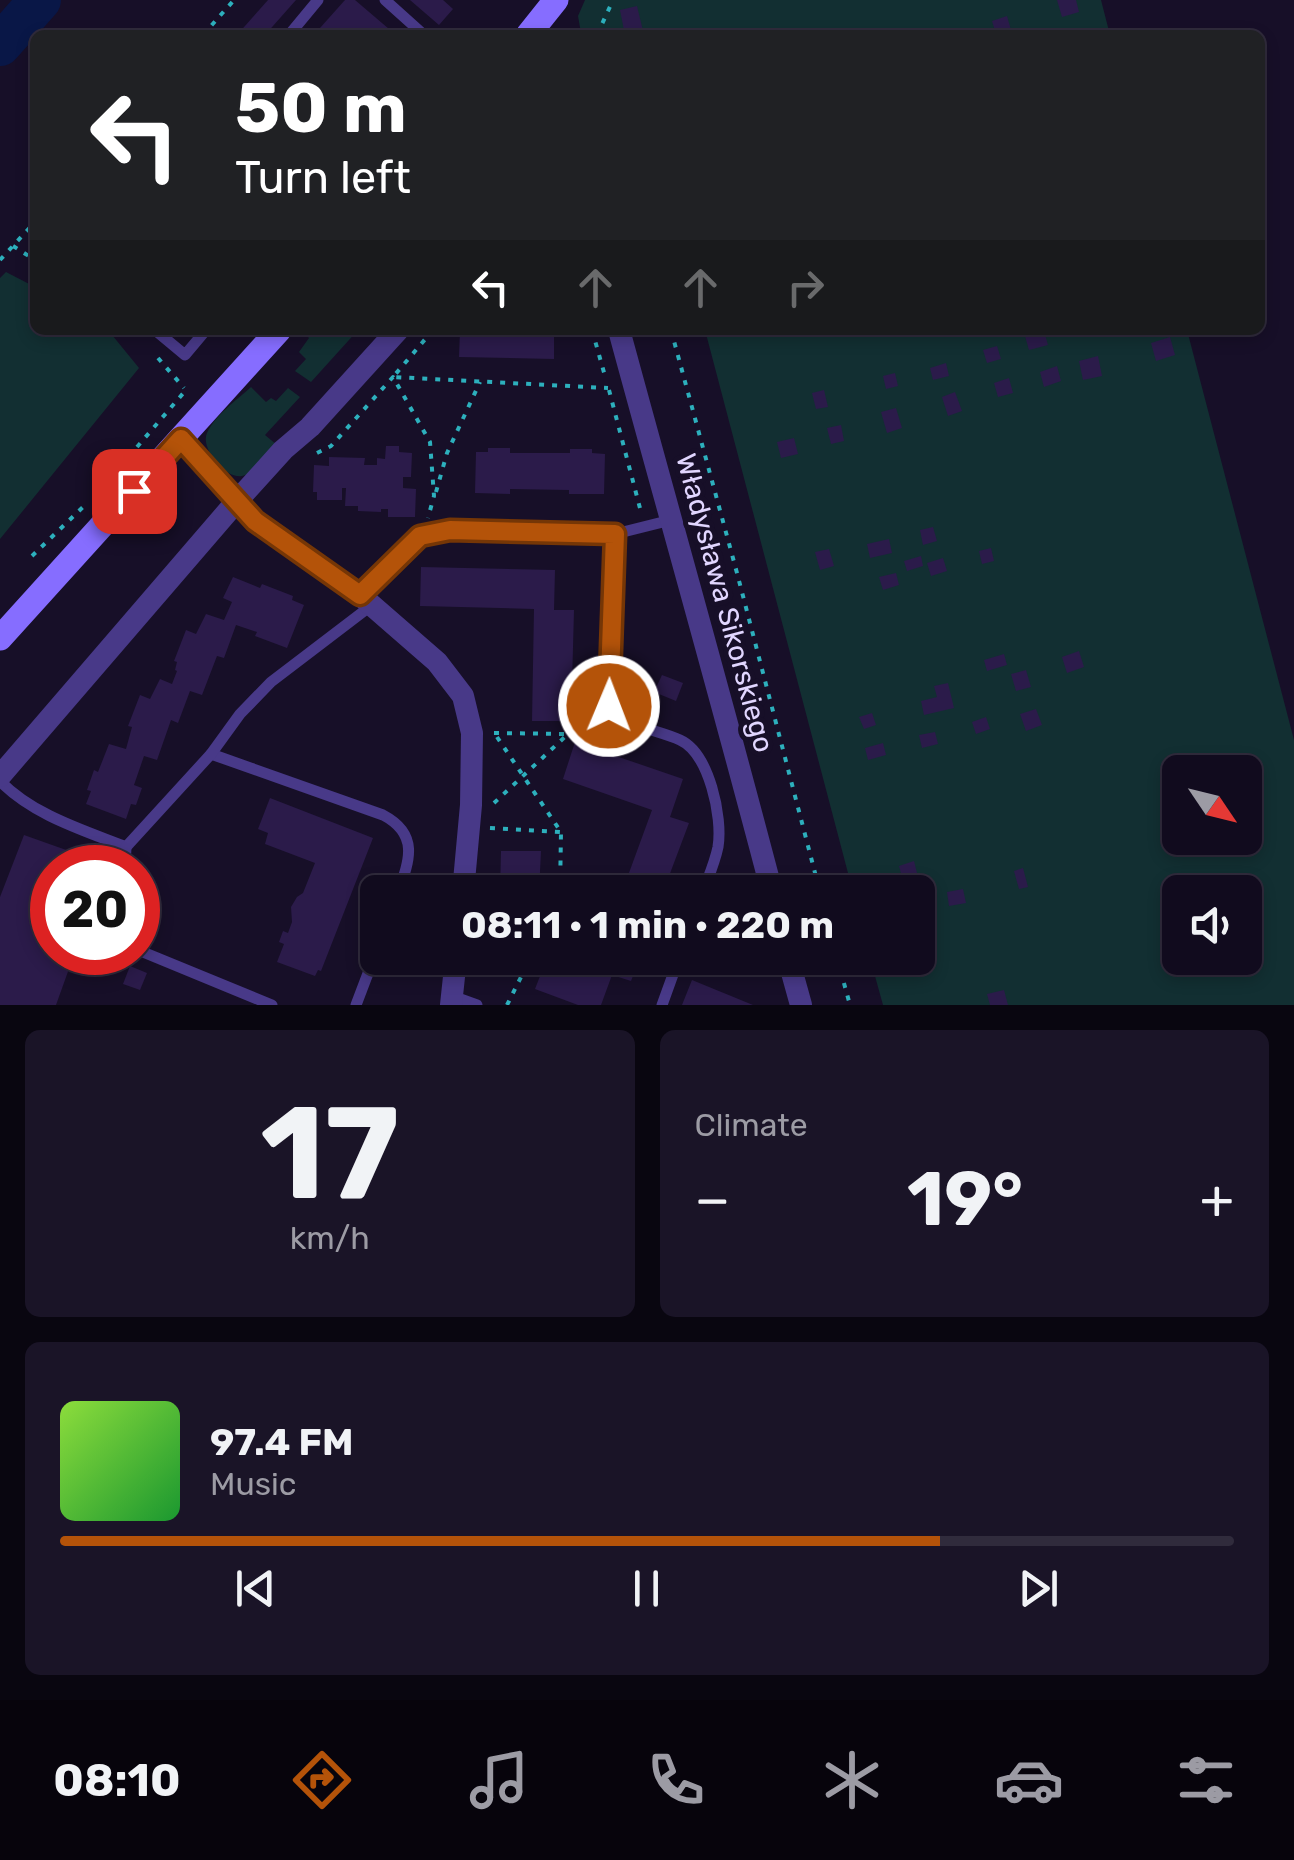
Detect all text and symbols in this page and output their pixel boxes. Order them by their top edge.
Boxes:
text: 50 m [235,67,407,150]
icon: left [70,70,200,200]
text: Turn left [235,151,411,204]
icon: left [463,260,518,315]
icon: ahead [568,260,623,315]
icon: ahead [673,260,728,315]
icon: right [778,260,833,315]
pin [92,449,177,534]
street label: Władysława Sikorskiego [669,450,781,756]
icon: arrive [107,464,162,519]
position arrow [557,654,661,758]
north arrow [1162,755,1262,855]
map controls [1162,755,1262,975]
speed limit sign: 20 [30,845,160,975]
button: sound [1162,875,1262,975]
text: 08:11 · 1 min · 220 m [461,902,834,948]
text: 17 [260,1076,399,1231]
text: Climate [695,1106,808,1144]
text: 19° [907,1155,1023,1244]
text: − [695,1167,730,1232]
text: + [1200,1167,1234,1232]
text: km/h [290,1219,370,1257]
text: 97.4 FM [210,1419,353,1465]
text: Music [210,1465,296,1503]
icon: previous [228,1561,283,1616]
icon: pause [619,1561,674,1616]
icon: next [1011,1561,1066,1616]
icon: directions [287,1745,357,1815]
icon: music [464,1745,534,1815]
icon: phone [641,1745,711,1815]
icon: climate [817,1745,887,1815]
icon: car [994,1745,1064,1815]
icon: filters [1171,1745,1241,1815]
text: 08:10 [53,1754,181,1807]

